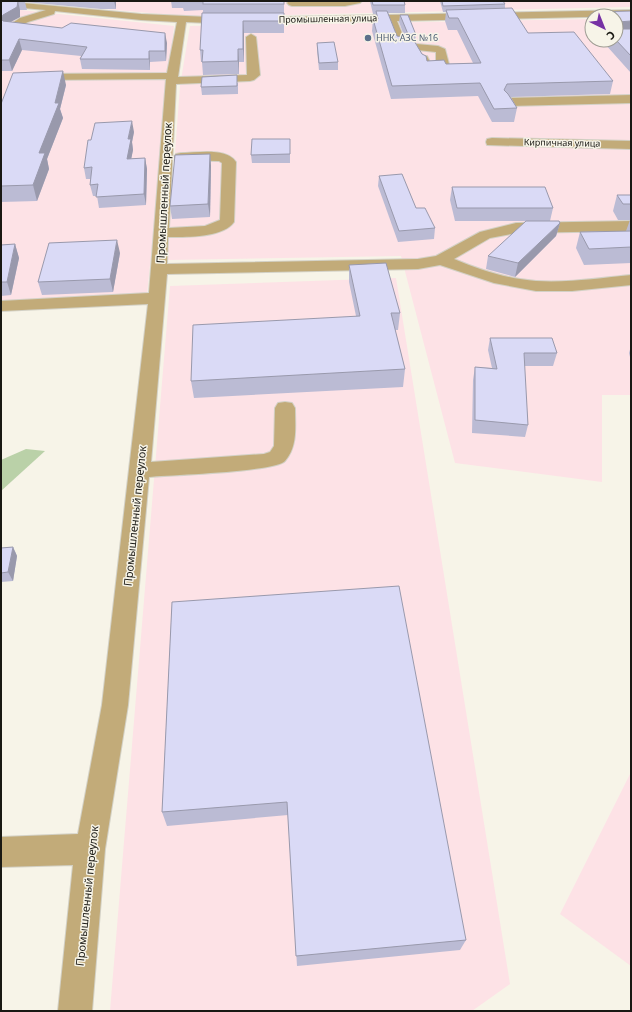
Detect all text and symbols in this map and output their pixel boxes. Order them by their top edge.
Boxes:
north arrow [584,8,624,48]
street label: Промышленная улица [279,11,377,26]
text: С [603,28,619,44]
place label: ННК, АЗС №16 [376,31,438,44]
marker: ННК, АЗС №16 [363,33,373,43]
street label: Промышленный переулок [152,122,175,264]
street label: Кирпичная улица [524,135,600,150]
street label: Промышленный переулок [120,445,149,587]
street label: Промышленный переулок [72,825,101,967]

